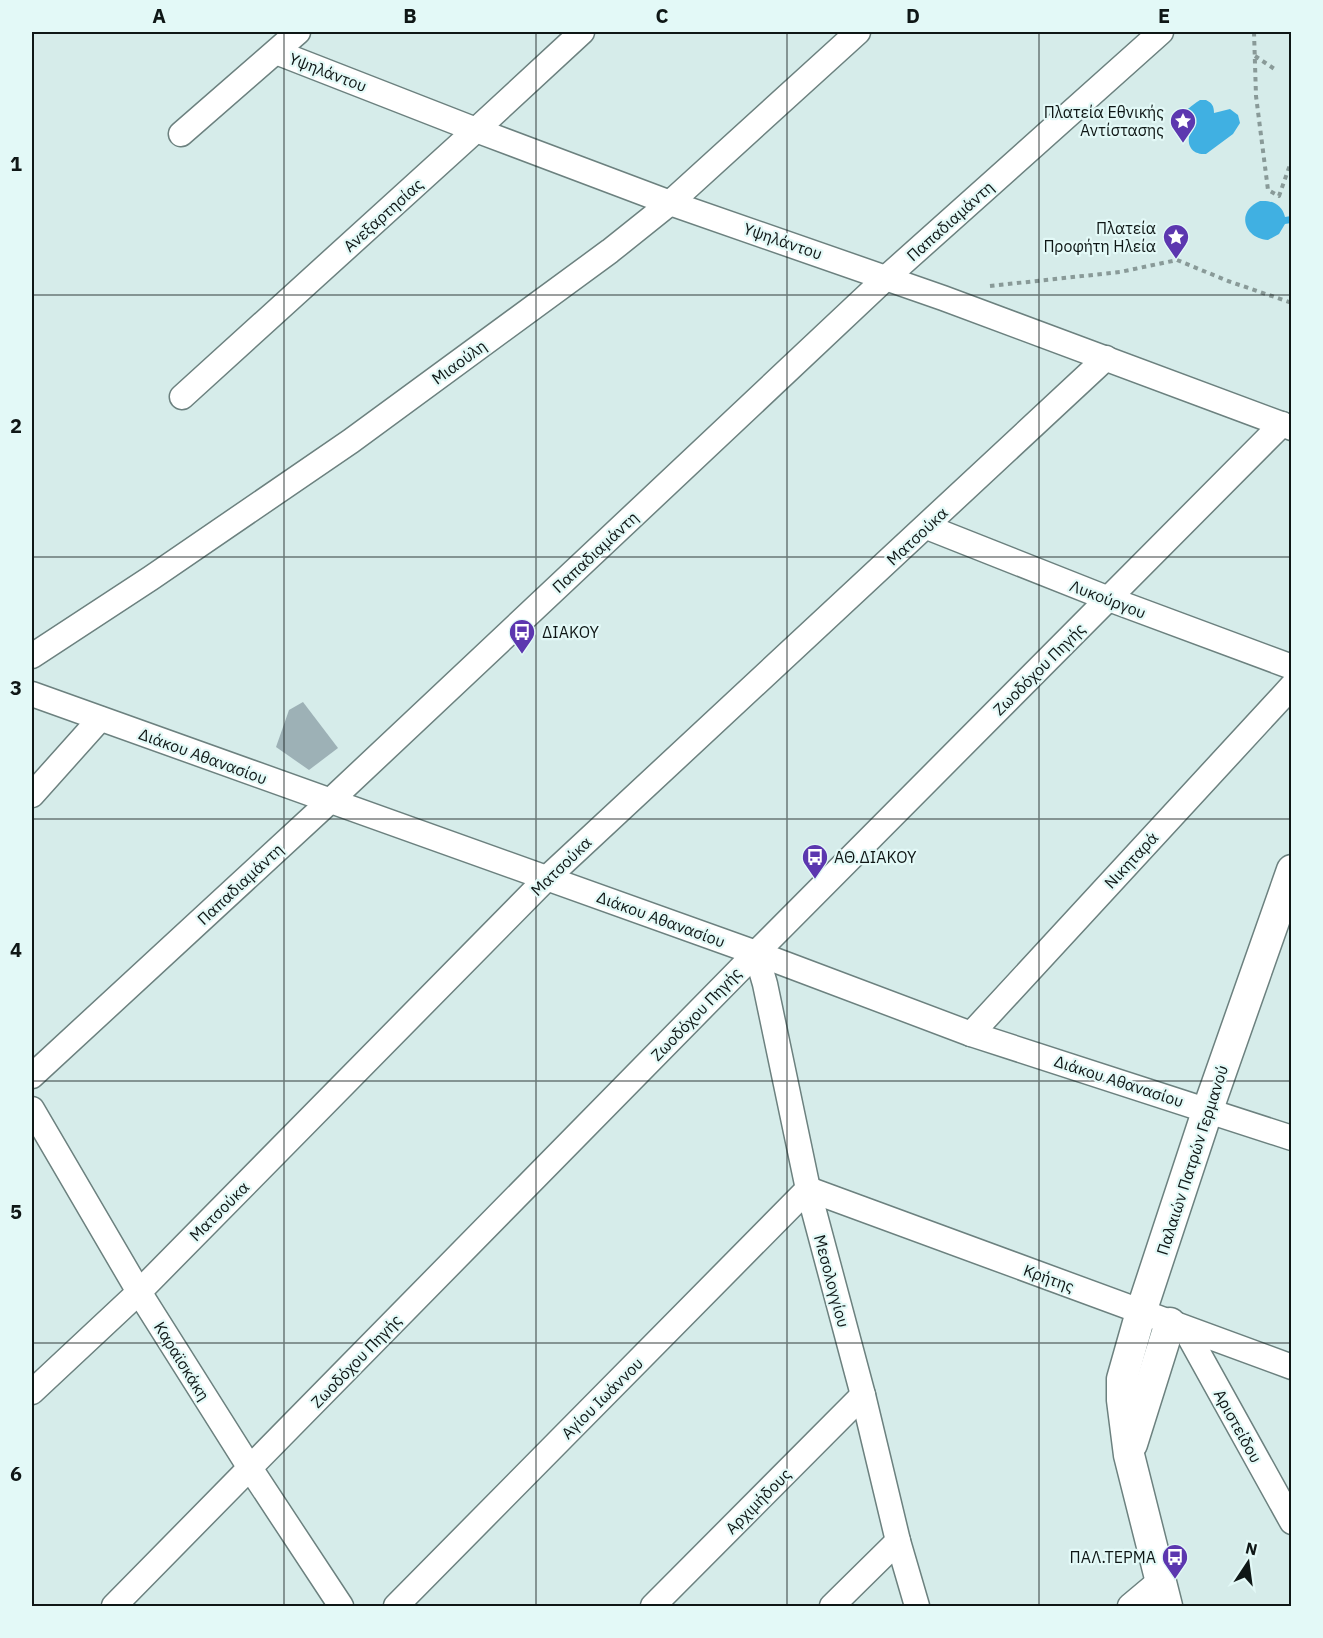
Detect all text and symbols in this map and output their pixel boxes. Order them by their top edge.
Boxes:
text: A [152,2,166,29]
text: B [403,2,417,29]
text: C [655,2,669,29]
text: D [906,2,920,29]
text: E [1158,2,1170,29]
street label: Υψηλάντου [286,48,370,96]
place label: Πλατεία Εθνικής Αντίστασης [1044,102,1164,140]
place icon: Πλατεία Εθνικής Αντίστασης [1168,106,1198,144]
text: 1 [10,150,22,177]
street label: Ανεξαρτησίας [339,174,427,256]
street label: Παπαδιαμάντη [902,177,998,265]
street label: Υψηλάντου [741,218,825,264]
place label: Πλατεία Προφήτη Ηλεία [1044,218,1156,256]
place icon: Πλατεία Προφήτη Ηλεία [1161,222,1191,260]
street label: Μιαούλη [428,335,490,389]
text: 2 [10,412,22,439]
street label: Ματσούκα [882,503,952,569]
street label: Παπαδιαμάντη [548,507,642,597]
street label: Λυκούργου [1067,575,1149,623]
bus stop icon: ΔΙΑΚΟΥ [507,617,537,655]
street label: Ζωοδόχου Πηγής [989,619,1089,719]
place label: ΔΙΑΚΟΥ [542,622,600,642]
text: 3 [10,674,22,701]
street label: Διάκου Αθανασίου [136,723,270,789]
street label: Νικηταρά [1100,828,1162,892]
street label: Ματσούκα [526,832,596,900]
street label: Παπαδιαμάντη [193,839,287,929]
bus stop icon: ΑΘ.ΔΙΑΚΟΥ [800,842,830,880]
place label: ΑΘ.ΔΙΑΚΟΥ [834,847,917,867]
street label: Διάκου Αθανασίου [594,886,728,952]
text: 4 [10,936,22,963]
street label: Ζωοδόχου Πηγής [646,963,746,1065]
street label: Διάκου Αθανασίου [1052,1051,1186,1111]
street label: Παλαιών Πατρών Γερμανού [1152,1063,1232,1257]
street label: Ματσούκα [185,1177,253,1245]
text: 5 [10,1198,22,1225]
street label: Μεσολογγίου [810,1232,854,1330]
street label: Κρήτης [1021,1260,1077,1296]
street label: Ζωοδόχου Πηγής [306,1310,406,1412]
street label: Καραϊσκάκη [150,1318,214,1404]
street label: Αγίου Ιωάννου [557,1353,647,1443]
street label: Αριστείδου [1210,1386,1266,1466]
text: 6 [10,1460,22,1487]
street label: Αρχιμήδους [721,1464,795,1538]
north arrow [1218,1533,1278,1593]
text: N [1243,1537,1259,1559]
bus stop icon: ΠΑΛ.ΤΕΡΜΑ [1160,1542,1190,1580]
place label: ΠΑΛ.ΤΕΡΜΑ [1070,1547,1156,1567]

